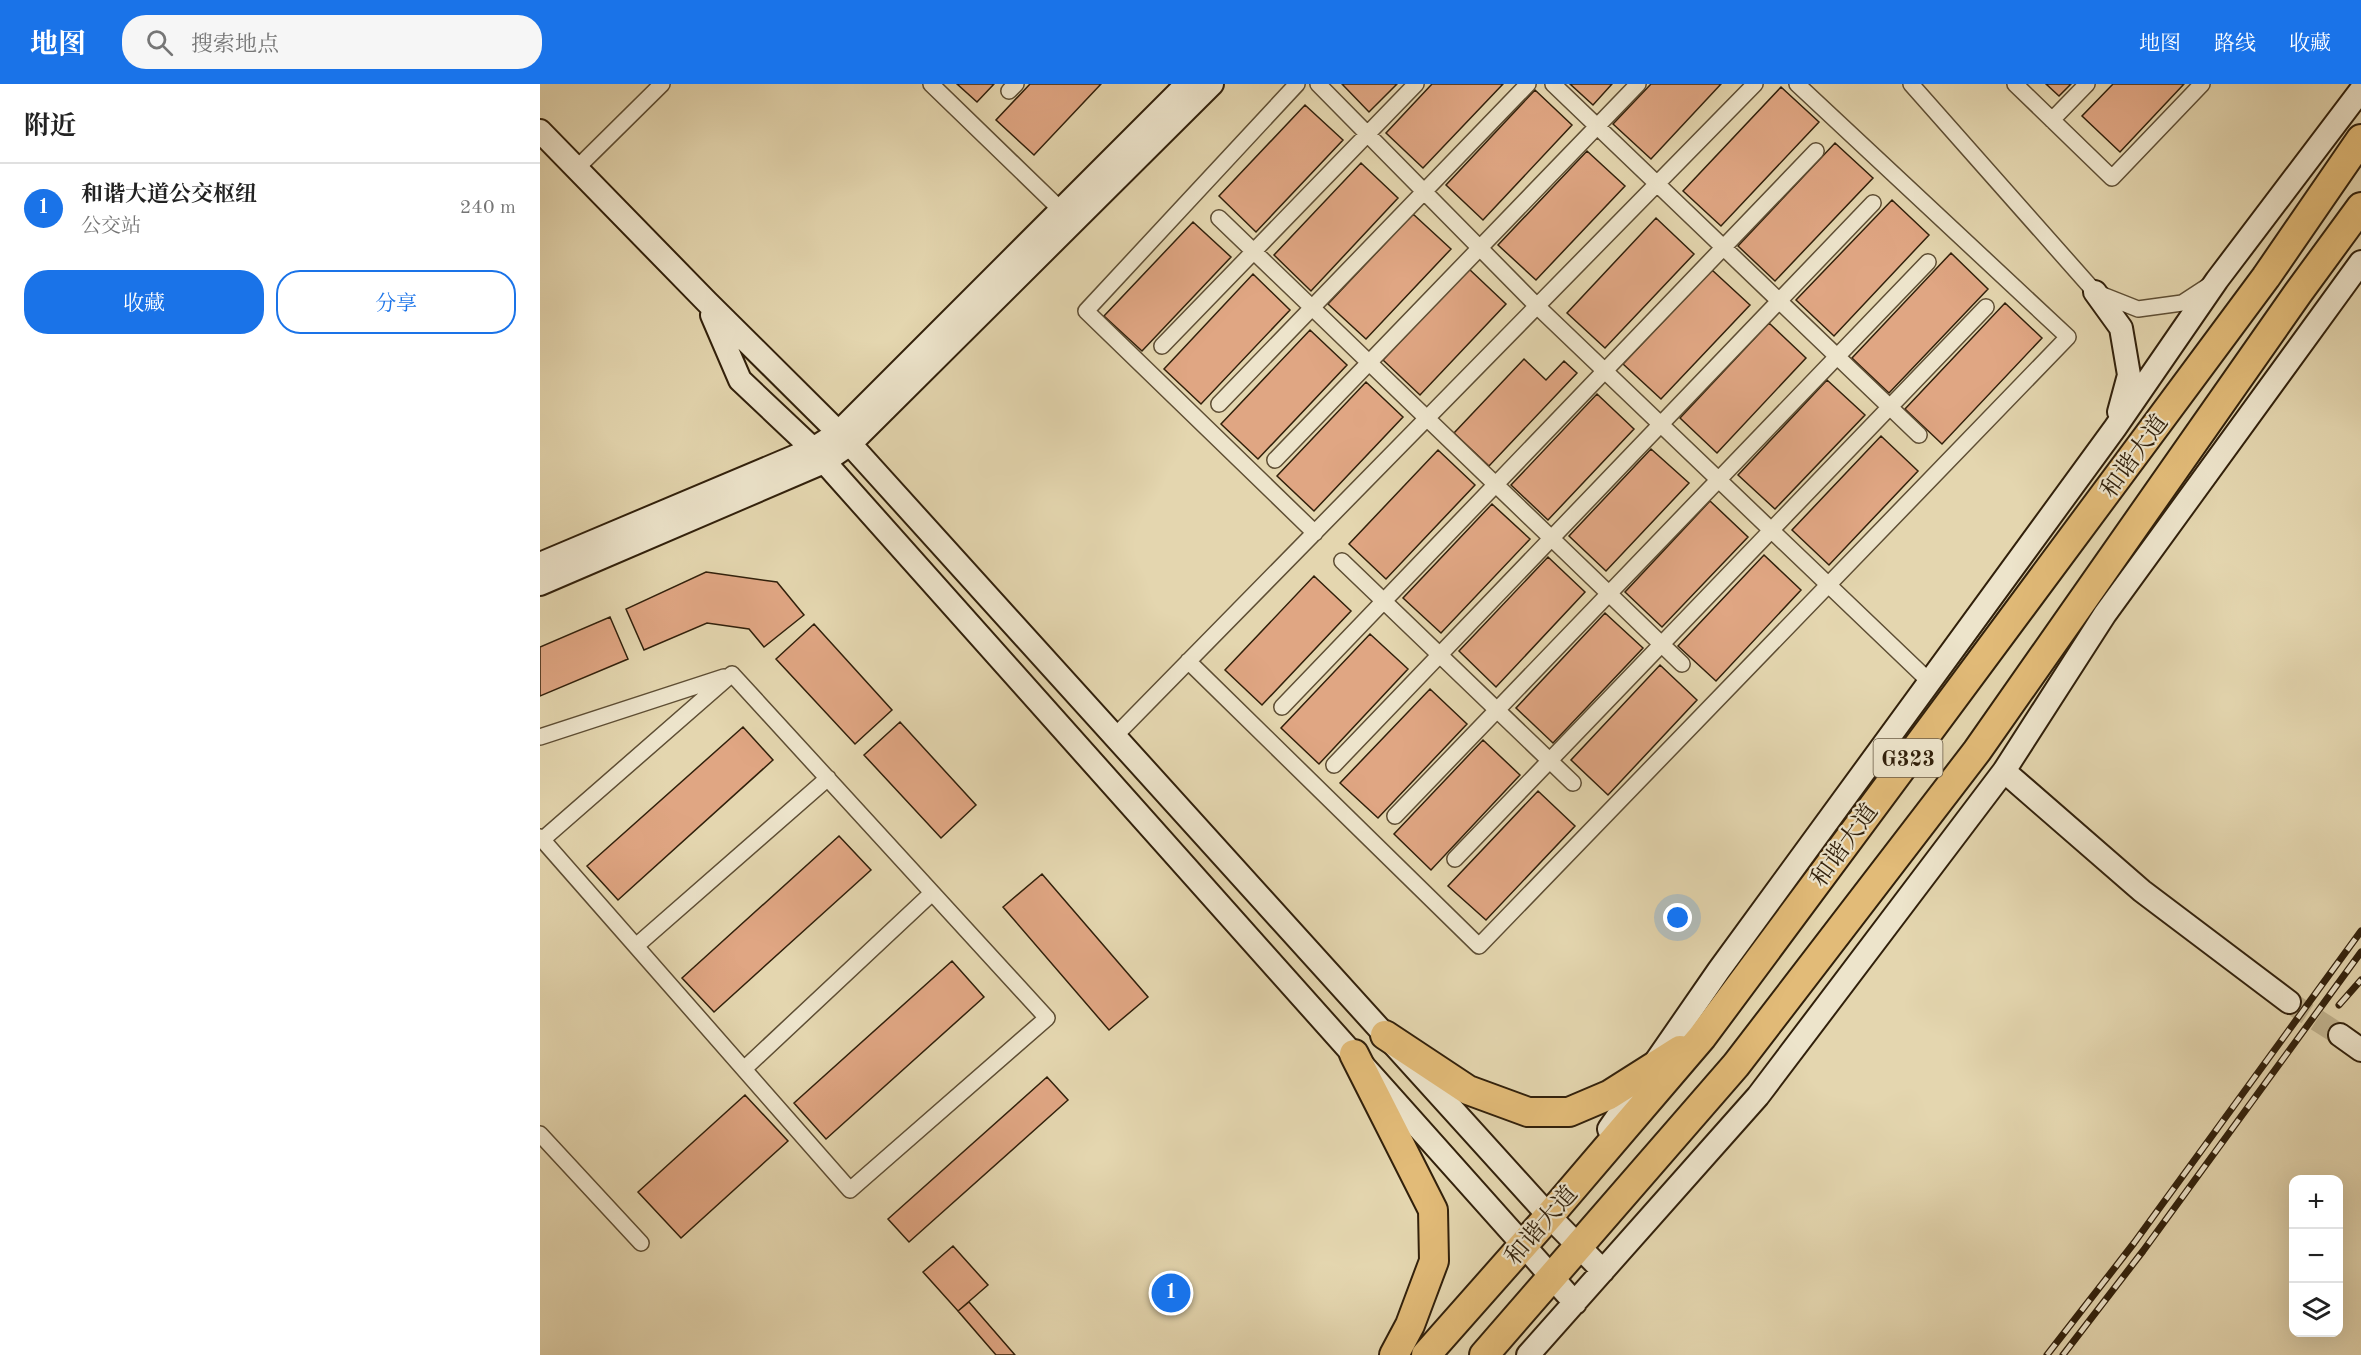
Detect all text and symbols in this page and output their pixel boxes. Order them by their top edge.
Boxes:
search box [122,15,542,69]
icon: search [143,26,176,59]
text: 地图 [30,32,86,60]
text: 搜索地点 [191,34,279,56]
text: 地图 [2139,34,2181,55]
text: 路线 [2214,34,2256,55]
text: 收藏 [2289,34,2331,55]
text: 附近 [24,114,76,140]
text: 和谐大道公交枢纽 [81,184,257,206]
text: 1 [38,198,49,218]
text: 240 m [460,198,516,218]
text: 公交站 [81,217,141,237]
button: 收藏 [24,270,264,334]
button: 分享 [276,270,516,334]
street label: 和谐大道 [2095,410,2174,503]
road number: G323 [1874,739,1942,777]
street label: 和谐大道 [1805,799,1884,892]
your location [1663,903,1692,932]
map controls [2289,1175,2343,1337]
button: + [2289,1175,2343,1229]
street label: 和谐大道 [1500,1180,1583,1270]
button: − [2289,1229,2343,1283]
pin: 1 [1152,1270,1190,1316]
button: layers [2289,1283,2343,1337]

